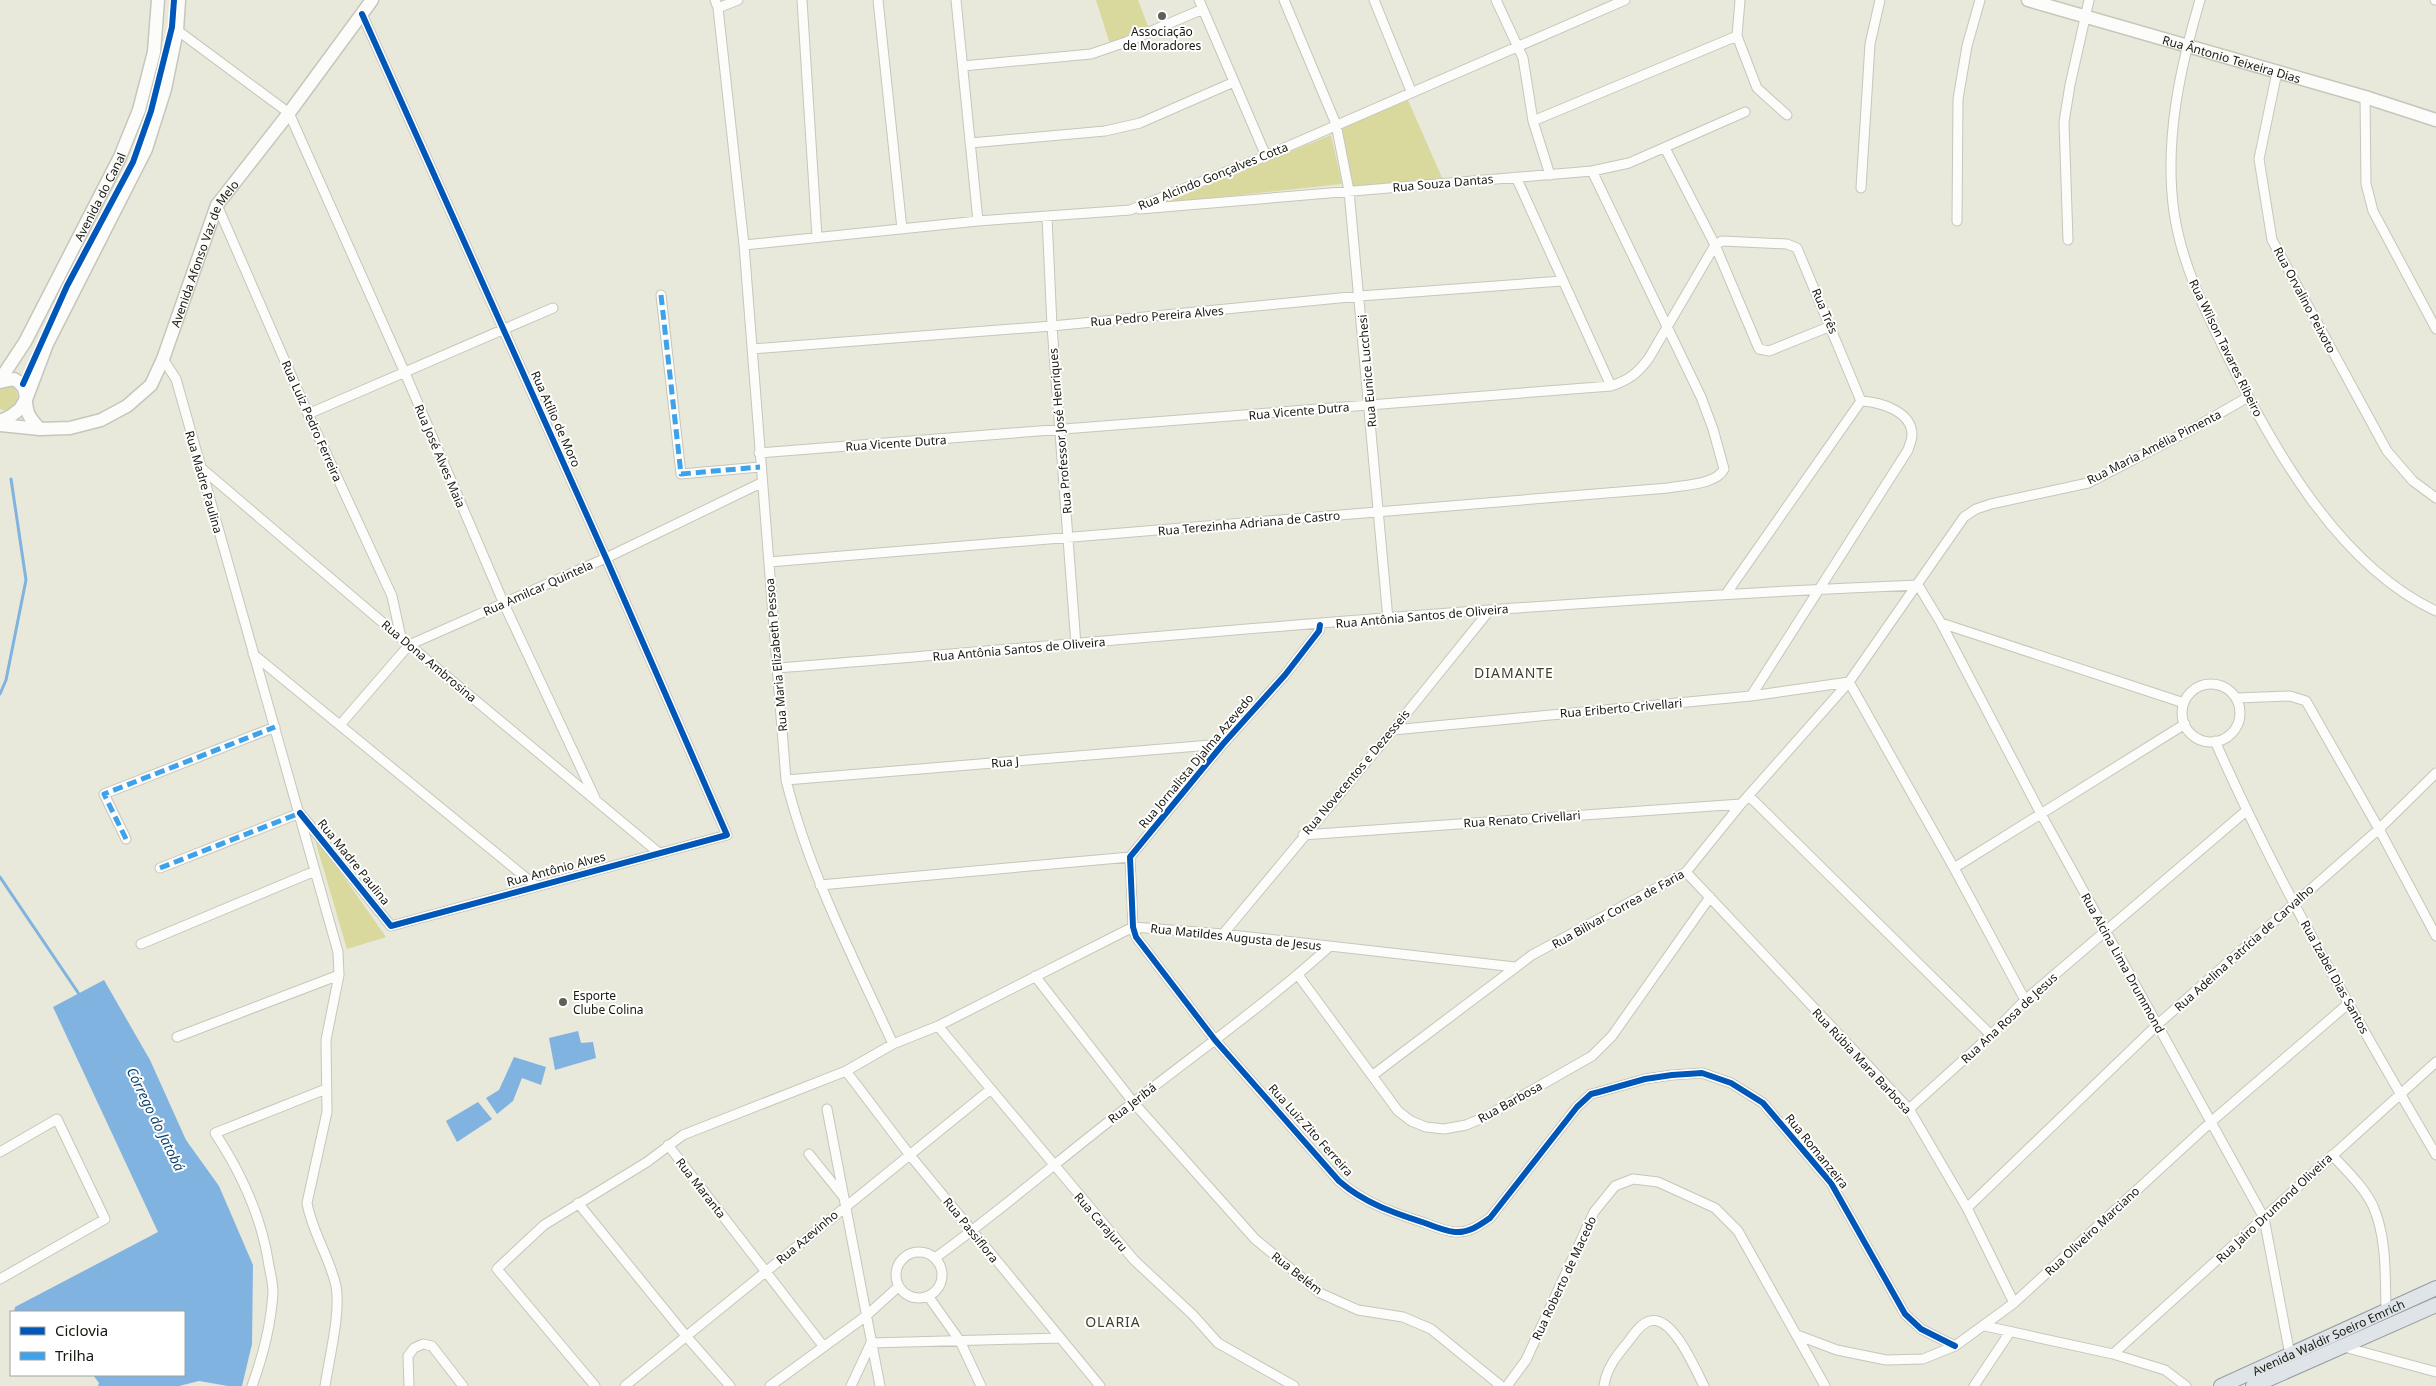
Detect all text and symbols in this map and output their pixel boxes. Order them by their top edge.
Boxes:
marker: Associação de Moradores [1156,10,1168,22]
place label: Associação de Moradores [1123,23,1202,54]
street label: Rua Ântonio Teixeira Dias [2161,31,2303,87]
street label: Rua Alcindo Gonçalves Cotta [1135,138,1291,214]
street label: Avenida do Canal [70,150,130,244]
street label: Rua Souza Dantas [1392,170,1494,196]
street label: Avenida Afonso Vaz de Melo [166,176,242,329]
street label: Rua Orvalino Peixoto [2270,244,2340,356]
street label: Rua Wilson Tavares Ribeiro [2185,276,2267,420]
street label: Rua Três [1808,286,1842,337]
street label: Rua Pedro Pereira Alves [1090,302,1225,330]
street label: Rua Eunice Lucchesi [1354,314,1380,428]
street label: Rua Professor José Henriques [1044,347,1076,515]
street label: Rua Luiz Pedro Ferreira [278,358,346,484]
street label: Rua Atílio de Moro [527,368,585,470]
street label: Rua Vicente Dutra [1248,398,1350,424]
street label: Rua José Alves Maia [411,402,469,510]
street label: Rua Maria Amélia Pimenta [2084,406,2224,488]
street label: Rua Madre Paulina [181,429,227,535]
street label: Rua Vicente Dutra [845,431,947,455]
street label: Rua Terezinha Adriana de Castro [1157,507,1341,539]
street label: Rua Amilcar Quintela [480,556,596,620]
street label: Rua Maria Elizabeth Pessoa [761,578,791,732]
street label: Rua Antônia Santos de Oliveira [1335,600,1509,632]
street label: Rua Dona Ambrosina [378,616,480,706]
street label: Rua Antônia Santos de Oliveira [932,633,1106,665]
district label: DIAMANTE [1474,663,1554,682]
street label: Rua Jornalista Djalma Azevedo [1135,690,1257,832]
street label: Rua Eriberto Crivellari [1559,694,1683,722]
street label: Rua Novecentos e Dezesseis [1298,705,1414,838]
street label: Rua J [990,752,1020,772]
street label: Rua Renato Crivellari [1463,806,1581,832]
street label: Rua Madre Paulina [314,815,394,909]
street label: Rua Antônio Alves [505,848,608,890]
street label: Rua Bilivar Correa de Faria [1549,865,1687,953]
street label: Rua Adelina Patrícia de Carvalho [2171,881,2317,1015]
street label: Rua Alcina Lima Drummond [2077,890,2169,1036]
street label: Rua Izabel Dias Santos [2297,917,2373,1037]
street label: Rua Matildes Augusta de Jesus [1150,920,1323,954]
street label: Rua Ana Rosa de Jesus [1957,969,2061,1067]
place label: Esporte Clube Colina [573,987,644,1018]
marker: Esporte Clube Colina [557,996,569,1008]
street label: Rua Rúbia Mara Barbosa [1808,1004,1916,1118]
water label: Córrego do Jatobá [123,1064,189,1174]
street label: Rua Barbosa [1475,1077,1545,1127]
street label: Rua Jeribá [1104,1079,1160,1127]
street label: Rua Luiz Zito Ferreira [1265,1080,1357,1180]
street label: Rua Romanzeira [1782,1110,1852,1192]
street label: Rua Jairo Drumond Oliveira [2212,1149,2336,1267]
street label: Rua Maranta [672,1154,730,1222]
street label: Rua Oliveiro Marciano [2041,1183,2143,1279]
street label: Rua Carajuru [1071,1189,1131,1255]
street label: Rua Passiflora [939,1194,1003,1266]
street label: Rua Azevinho [772,1206,842,1268]
street label: Rua Roberto de Macedo [1528,1213,1600,1343]
street label: Rua Belém [1268,1248,1326,1298]
street label: Avenida Waldir Soeiro Emrich [2249,1295,2407,1379]
legend [10,1311,185,1376]
district label: OLARIA [1085,1312,1141,1331]
text: Ciclovia [55,1320,108,1340]
text: Trilha [55,1345,94,1365]

